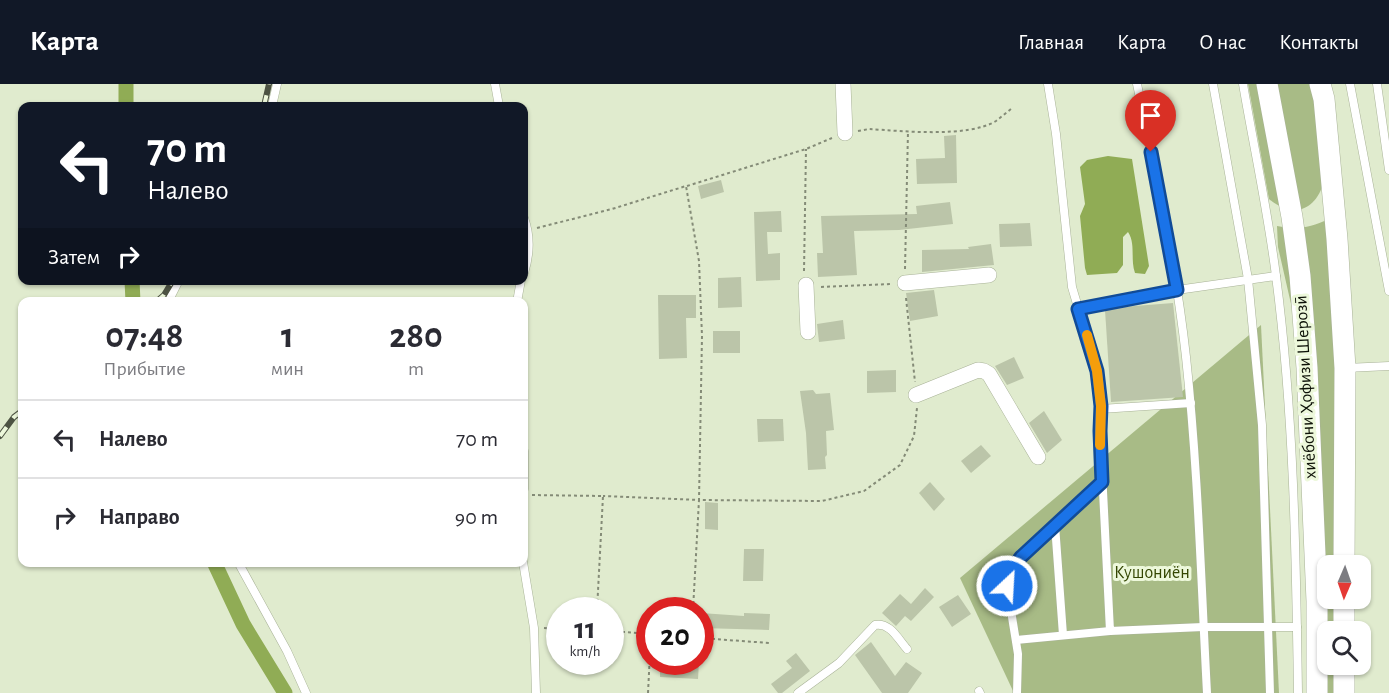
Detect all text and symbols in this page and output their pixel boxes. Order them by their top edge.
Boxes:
text: Карта [30,28,99,56]
text: Главная [1018,32,1084,53]
text: Карта [1117,32,1166,53]
text: О нас [1199,32,1246,53]
text: Контакты [1279,32,1359,53]
pin [1125,90,1176,152]
icon: arrive [1134,99,1167,132]
icon: left [48,126,126,204]
text: 70 m [147,128,227,170]
text: Налево [147,177,229,204]
icon: right [112,240,145,273]
text: Затем [48,246,100,268]
street label: хиёбони Ҳофизи Шерозӣ [1291,295,1320,479]
text: 07:48 [105,318,184,354]
text: 1 [281,318,294,354]
text: 280 [389,318,443,354]
text: Прибытие [103,359,186,379]
text: мин [271,359,304,379]
text: m [408,359,424,379]
icon: left [48,423,81,456]
text: Налево [99,428,168,450]
text: 70 m [456,428,498,450]
icon: right [48,501,81,534]
text: Направо [99,506,180,528]
text: 90 m [455,506,498,528]
position arrow [975,554,1039,618]
north arrow [1317,555,1371,609]
map controls [1317,555,1371,675]
park label: Кушониён [1114,564,1190,582]
speed limit sign: 20 [636,597,714,675]
text: 11 [574,614,596,644]
button: search [1317,621,1371,675]
text: km/h [570,644,600,659]

